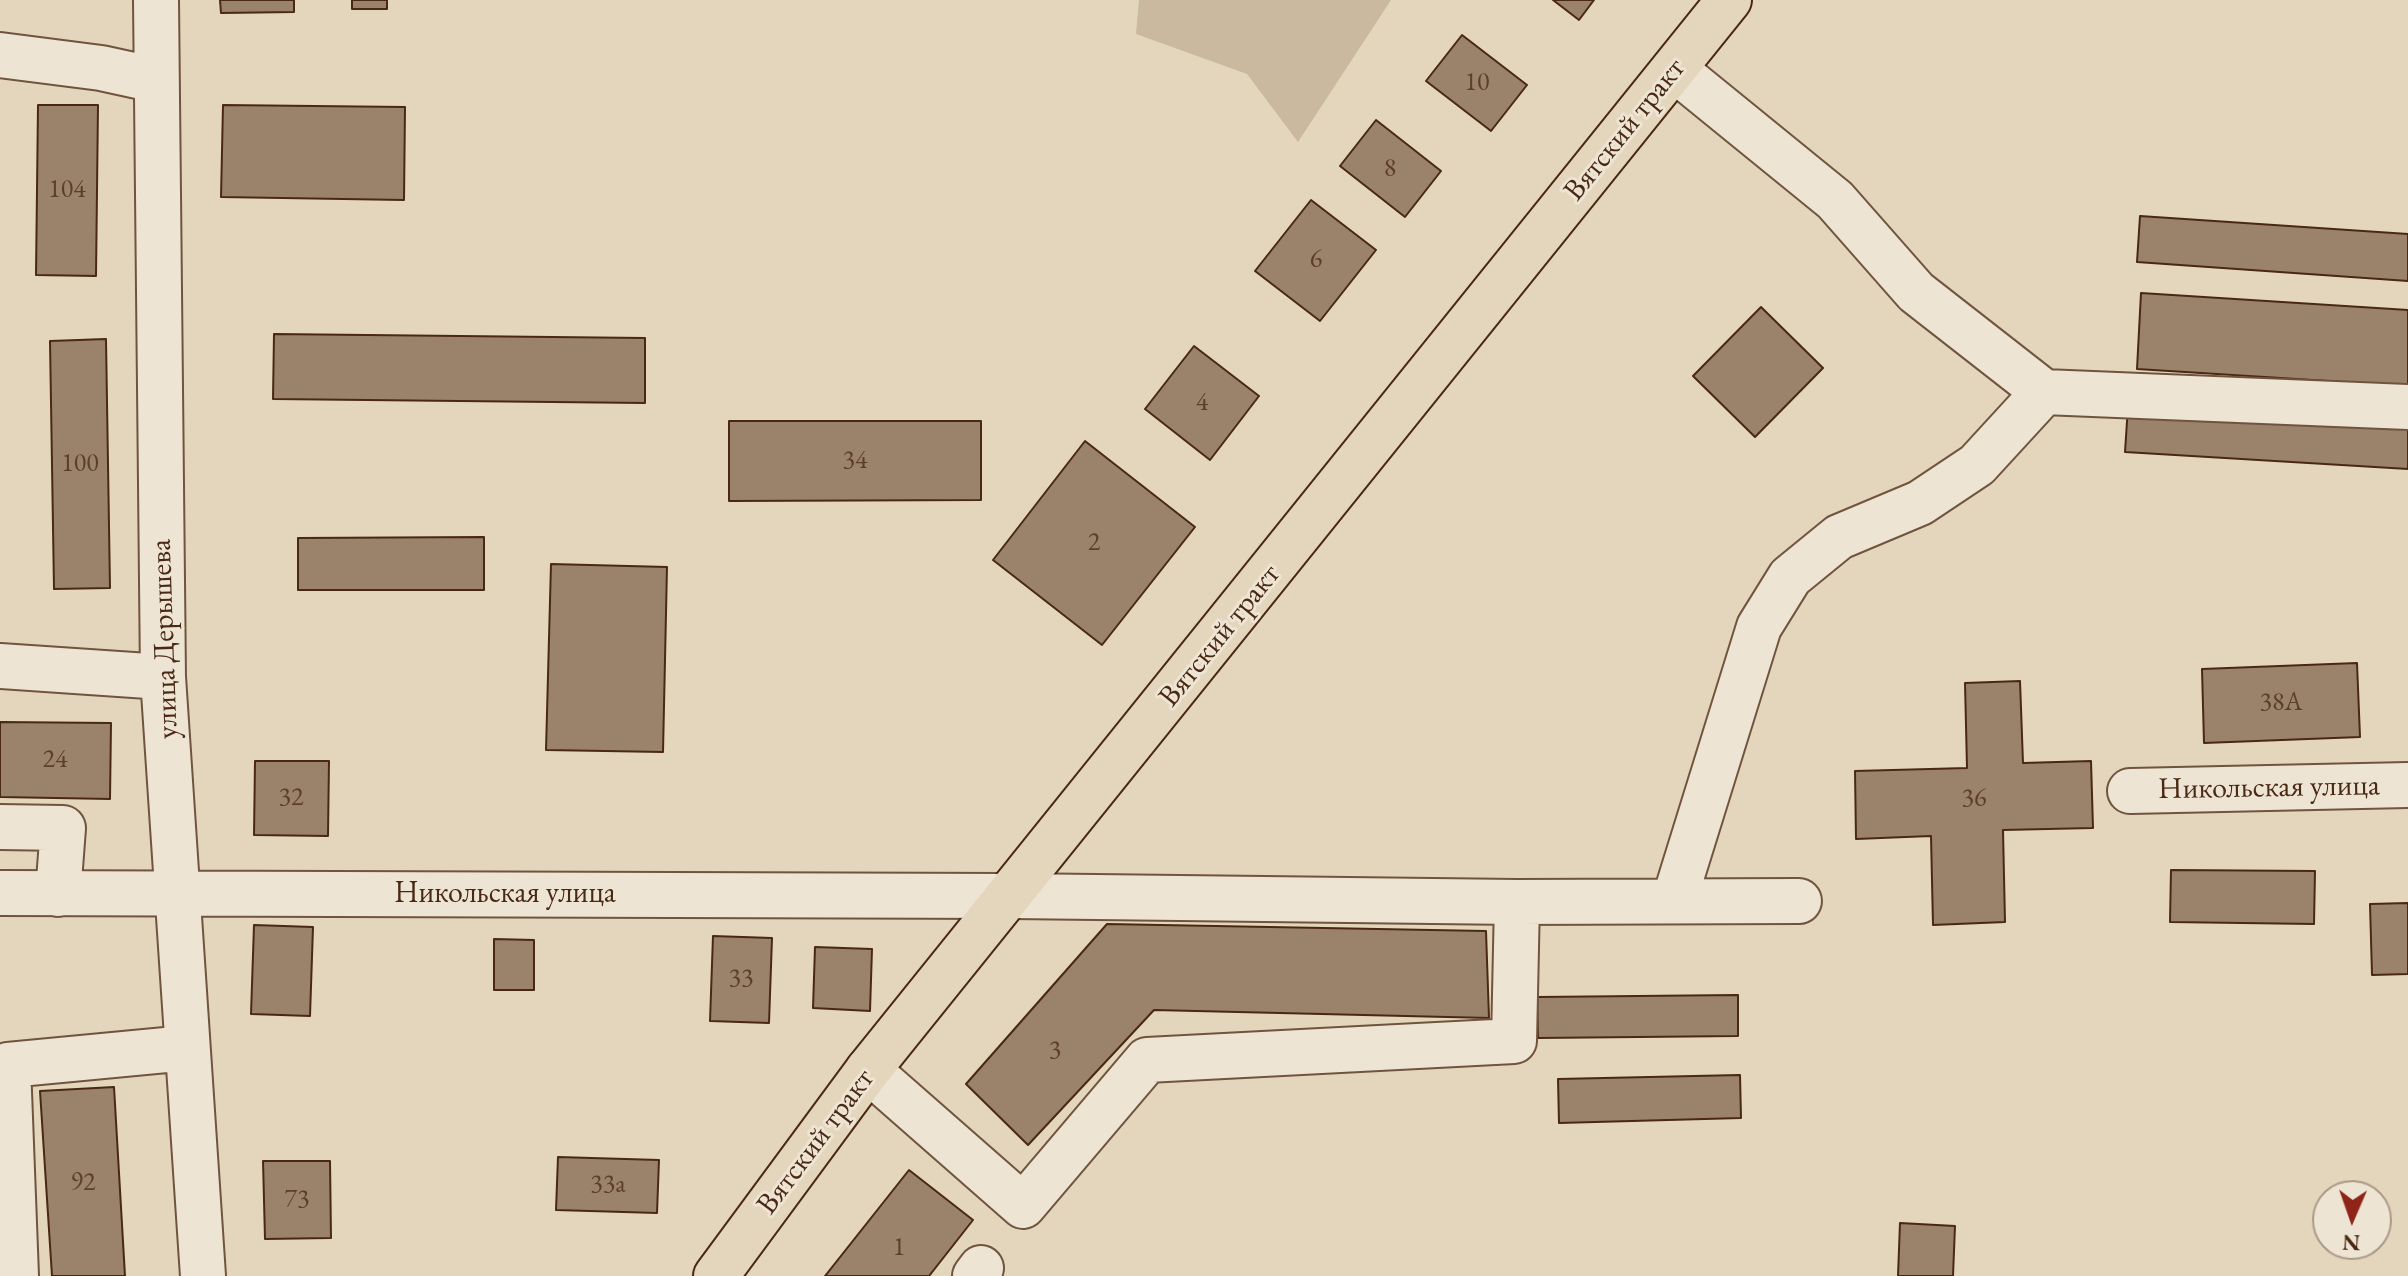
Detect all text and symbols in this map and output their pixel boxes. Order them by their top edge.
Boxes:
street label: Вятский тракт [1557,51,1693,209]
house number: 10 [1465,67,1489,99]
house number: 8 [1384,153,1396,185]
house number: 104 [48,174,86,206]
house number: 6 [1310,244,1322,276]
house number: 4 [1196,387,1208,419]
house number: 34 [843,445,867,477]
house number: 100 [61,448,99,480]
house number: 2 [1088,527,1100,559]
street label: улица Дерышева [144,538,186,740]
street label: Вятский тракт [1152,557,1288,715]
house number: 38А [2260,687,2302,719]
house number: 24 [43,744,67,776]
street label: Никольская улица [2158,768,2380,808]
house number: 32 [279,782,303,814]
house number: 36 [1962,783,1986,815]
street label: Никольская улица [394,876,616,912]
house number: 33 [729,963,753,995]
house number: 3 [1049,1035,1061,1067]
street label: Вятский тракт [750,1062,882,1222]
house number: 92 [71,1167,95,1199]
house number: 33а [590,1169,626,1201]
north arrow [2312,1180,2392,1260]
house number: 73 [285,1184,309,1216]
text: N [2342,1228,2361,1257]
house number: 1 [893,1232,905,1264]

